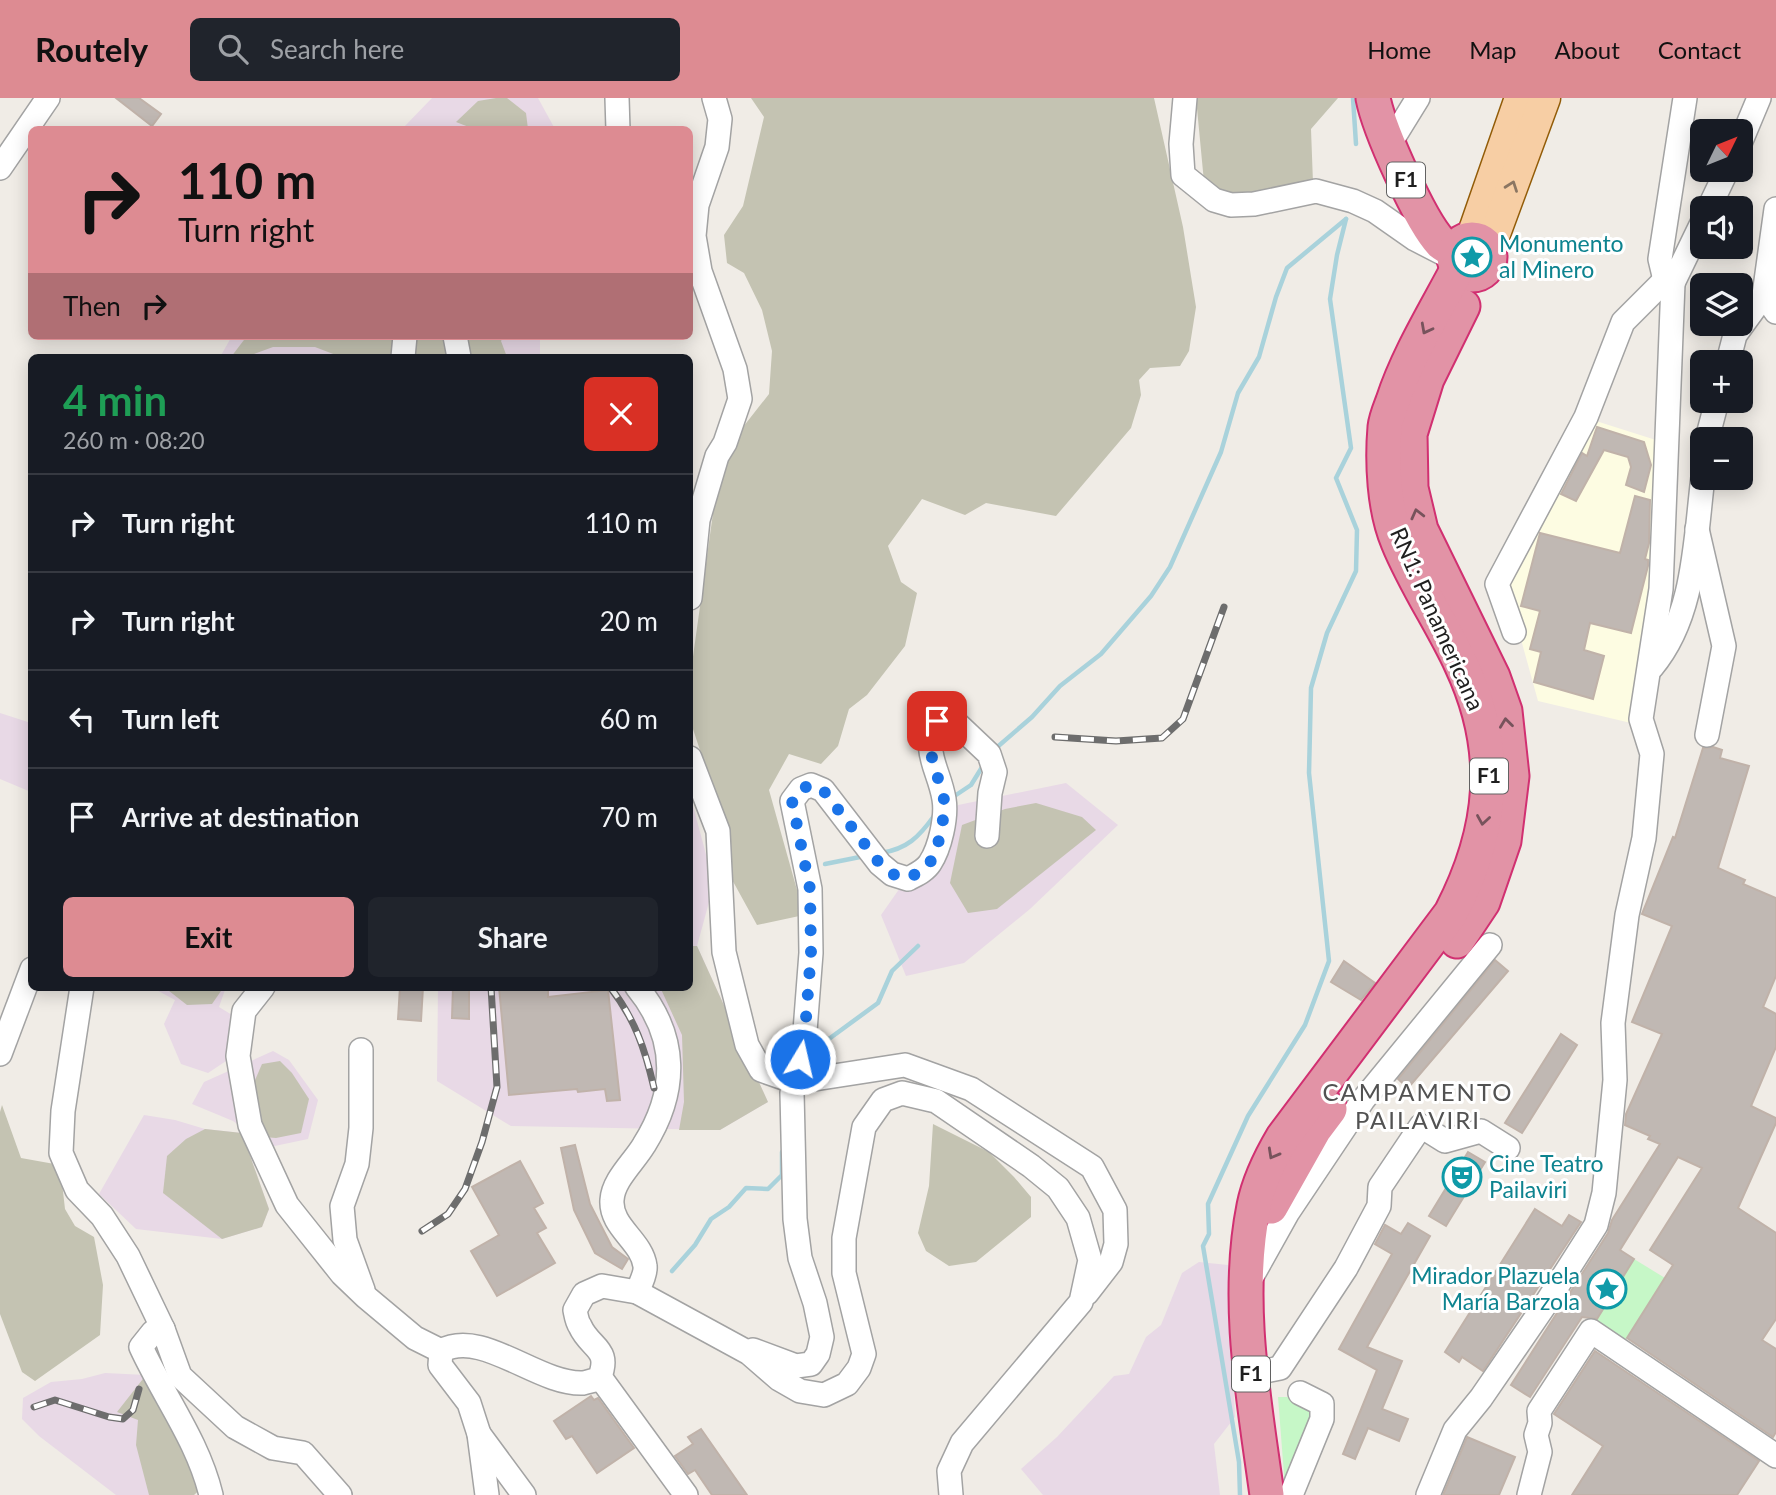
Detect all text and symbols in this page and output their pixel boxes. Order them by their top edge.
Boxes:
search box [190,18,680,81]
text: Routely [35,29,148,69]
icon: search [214,30,252,68]
text: Search here [270,33,404,65]
text: Home [1367,35,1431,64]
text: Map [1469,35,1517,64]
text: About [1555,35,1620,64]
text: Contact [1658,35,1741,64]
north arrow [1690,119,1754,182]
map controls [1690,119,1753,490]
text: 110 m [178,151,316,209]
icon: right [63,154,154,245]
road number: F1 [1387,162,1425,198]
one-way arrow [1504,180,1518,192]
button: sound [1690,196,1753,259]
text: Turn right [178,210,314,249]
place label: Monumento al Minero [1499,229,1624,283]
place icon: Monumento al Minero [1451,236,1493,278]
button: layers [1690,273,1753,336]
icon: right [135,287,173,325]
text: Then [63,290,121,322]
one-way arrow [1421,321,1434,334]
button: + [1690,350,1753,413]
text: 4 min [63,375,167,425]
button: close [584,377,658,451]
text: 260 m · 08:20 [63,426,205,454]
button: − [1690,427,1753,490]
icon: right [63,504,101,542]
text: Turn right [122,507,235,539]
text: 110 m [585,507,658,539]
one-way arrow [1411,508,1425,520]
street label: RN1: Panamericana [1385,523,1491,715]
icon: right [63,602,101,640]
text: Turn right [122,605,235,637]
text: 20 m [600,605,658,637]
pin [907,691,967,751]
icon: left [63,700,101,738]
icon: arrive [918,702,956,740]
text: Turn left [122,703,219,735]
text: 60 m [600,703,658,735]
one-way arrow [1499,717,1514,728]
road number: F1 [1470,758,1508,794]
icon: arrive [63,798,101,836]
text: Arrive at destination [122,801,359,833]
text: 70 m [600,801,658,833]
one-way arrow [1476,814,1491,826]
button: Exit [63,897,354,977]
button: Share [368,897,658,977]
position arrow [763,1022,837,1096]
district label: CAMPAMENTO PAILAVIRI [1322,1077,1514,1134]
one-way arrow [1268,1147,1281,1160]
place label: Cine Teatro Pailaviri [1489,1149,1603,1203]
theatre icon: Cine Teatro Pailaviri [1441,1156,1483,1198]
place label: Mirador Plazuela María Barzola [1411,1261,1580,1315]
place icon: Mirador Plazuela María Barzola [1586,1268,1628,1310]
road number: F1 [1232,1356,1270,1392]

